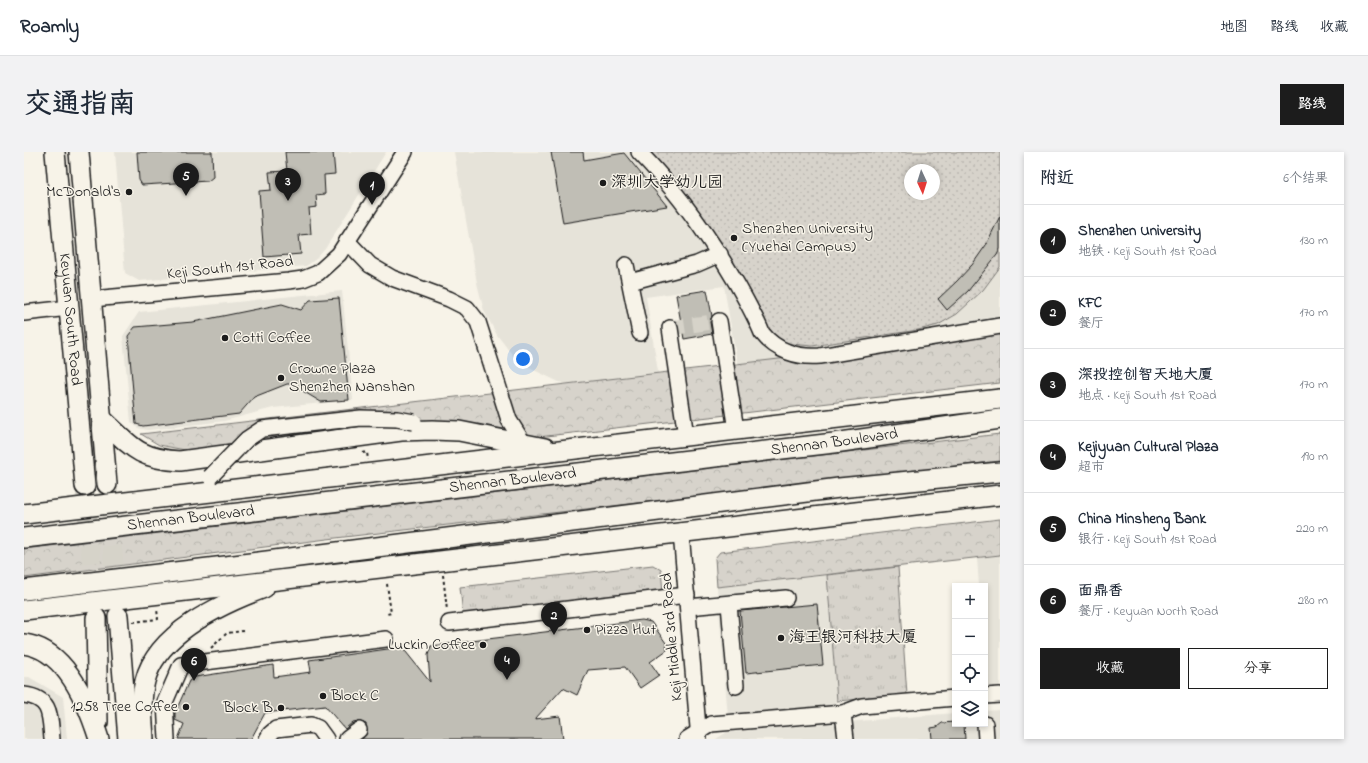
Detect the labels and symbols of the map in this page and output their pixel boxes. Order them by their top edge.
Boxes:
pin: 5 [173,163,199,196]
north arrow [904,164,940,200]
pin: 3 [275,168,301,201]
place label: 深圳大学幼儿园 [611,171,723,195]
pin: 1 [359,172,385,205]
marker: 深圳大学幼儿园 [598,178,608,188]
place label: McDonald's [46,180,121,204]
marker: McDonald's [124,187,134,197]
place label: Shenzhen University (Yuehai Campus) [742,217,873,259]
marker: Shenzhen University (Yuehai Campus) [729,233,739,243]
street label: Keji South 1st Road [166,249,294,287]
street label: Keyuan South Road [52,252,88,387]
place label: Cotti Coffee [233,326,311,350]
marker: Cotti Coffee [220,333,230,343]
your location [513,349,533,369]
place label: Crowne Plaza Shenzhen Nanshan [289,357,415,399]
marker: Crowne Plaza Shenzhen Nanshan [276,373,286,383]
street label: Shennan Boulevard [769,422,900,462]
street label: Shennan Boulevard [448,461,578,500]
street label: Shennan Boulevard [126,499,256,538]
street label: Keji Middle 3rd Road [654,572,690,702]
pin: 2 [541,602,567,635]
place label: Pizza Hut [595,618,657,642]
marker: Pizza Hut [582,625,592,635]
place label: 海王银河科技大厦 [789,626,917,650]
place label: Luckin Coffee [388,633,476,657]
marker: 海王银河科技大厦 [776,633,786,643]
marker: Luckin Coffee [478,640,488,650]
pin: 4 [494,647,520,680]
pin: 6 [181,648,207,681]
place label: Block C [330,684,379,708]
marker: Block C [318,691,328,701]
place label: 1258 Tree Coffee [70,695,179,719]
place label: Block B [222,696,273,720]
marker: 1258 Tree Coffee [181,702,191,712]
marker: Block B [276,703,286,713]

